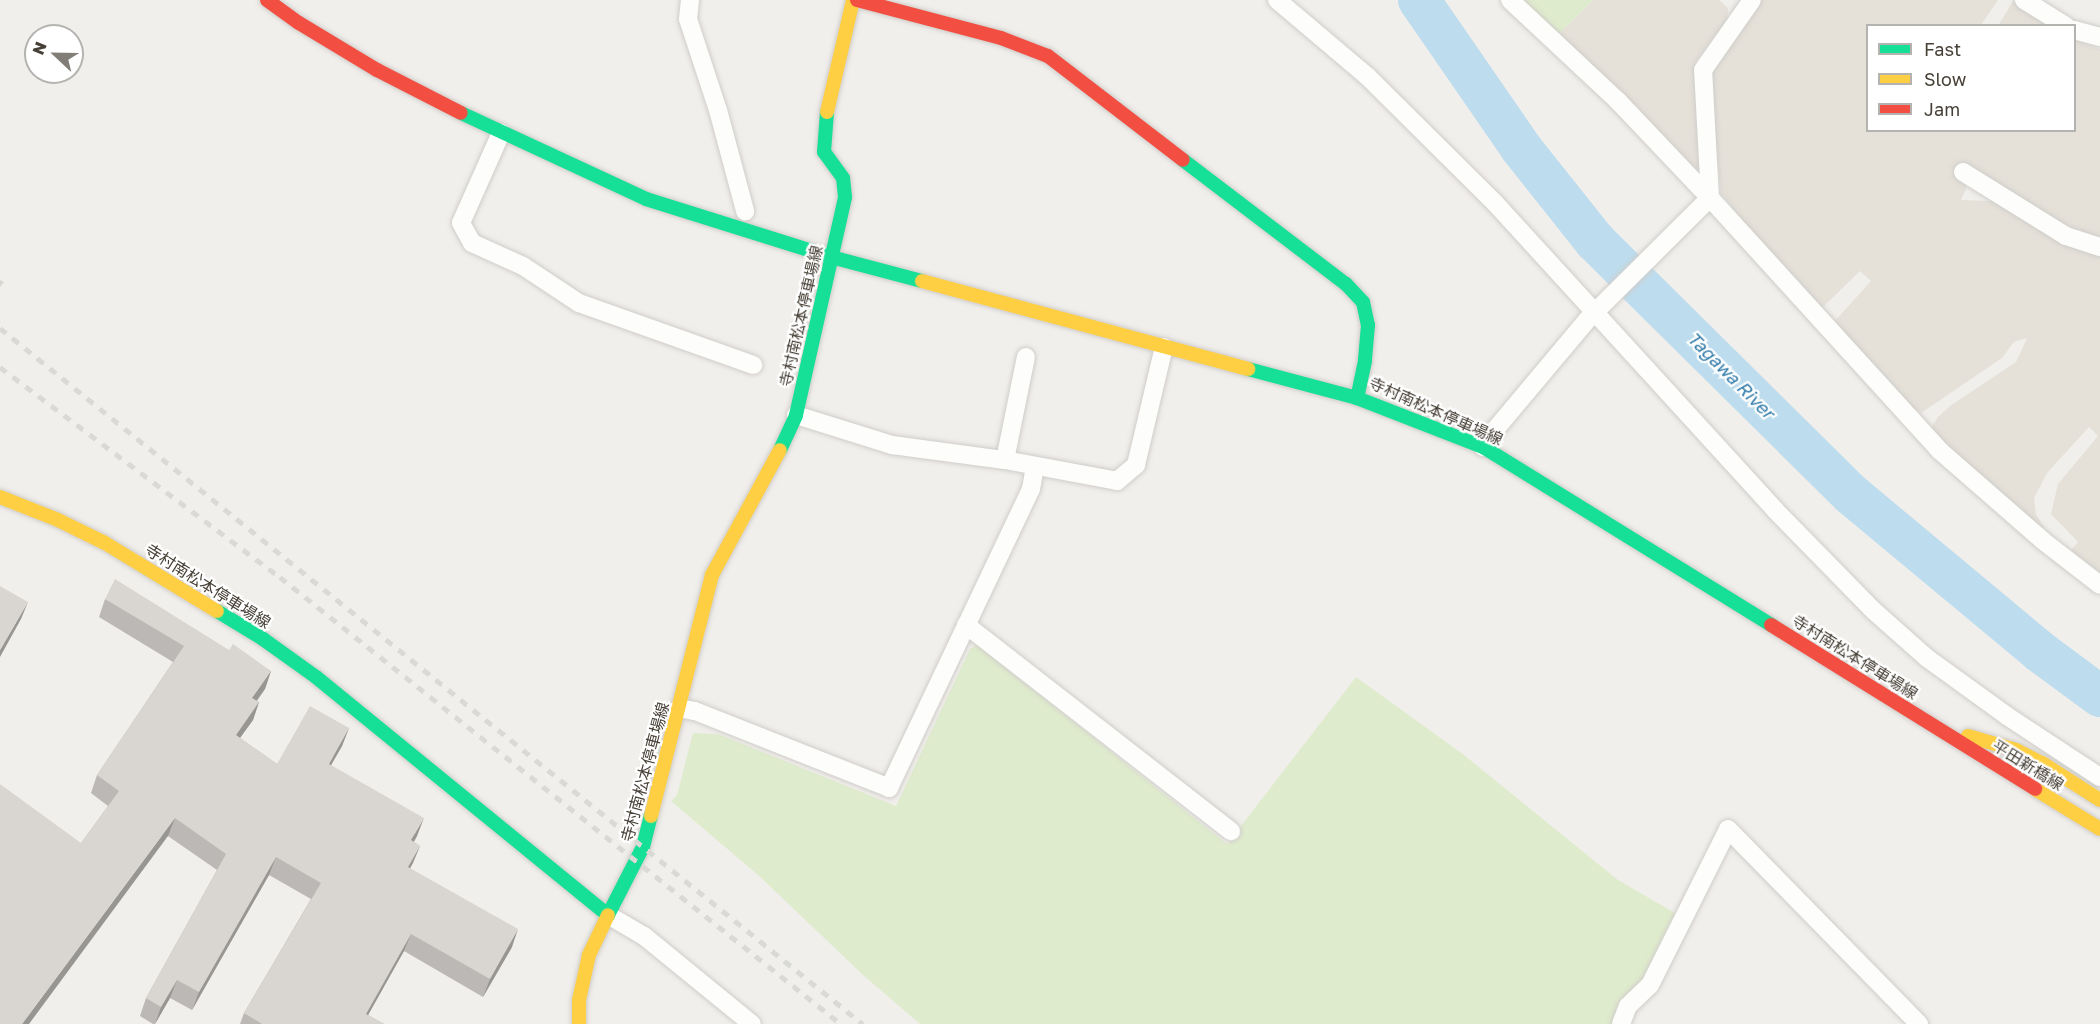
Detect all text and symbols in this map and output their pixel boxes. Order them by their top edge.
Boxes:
north arrow [24,24,84,84]
legend [1866,24,2076,132]
text: Fast [1924,38,1961,60]
text: N [28,39,51,57]
text: Slow [1924,68,1966,90]
text: Jam [1924,98,1960,120]
street label: 寺村南松本停車場線 [775,244,827,388]
water label: Tagawa River [1683,327,1779,423]
street label: 寺村南松本停車場線 [1366,373,1506,449]
street label: 寺村南松本停車場線 [142,540,274,632]
street label: 寺村南松本停車場線 [1789,611,1921,703]
street label: 寺村南松本停車場線 [617,700,673,844]
street label: 平田新橋線 [1989,736,2067,794]

